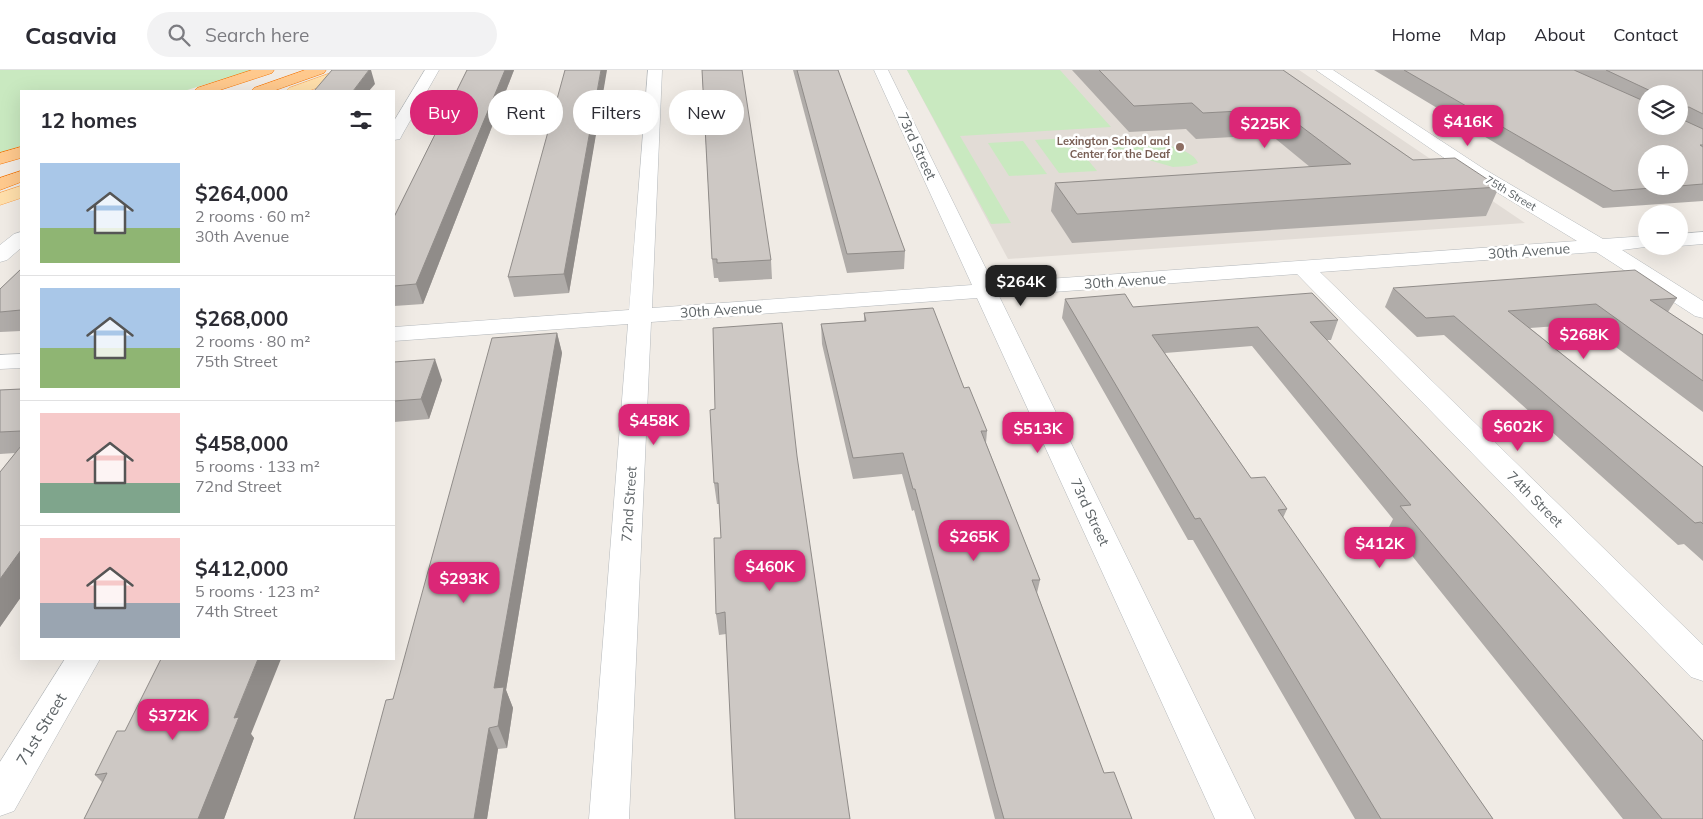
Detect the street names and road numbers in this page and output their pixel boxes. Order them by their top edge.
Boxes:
street label: 73rd Street [894,109,941,183]
street label: 75th Street [1483,172,1539,214]
street label: 30th Avenue [1487,239,1571,263]
street label: 30th Avenue [1083,269,1167,293]
street label: 30th Avenue [679,298,763,322]
street label: 72nd Street [617,465,641,542]
street label: 74th Street [1503,467,1567,531]
street label: 73rd Street [1067,475,1114,549]
street label: 71st Street [12,689,71,769]

